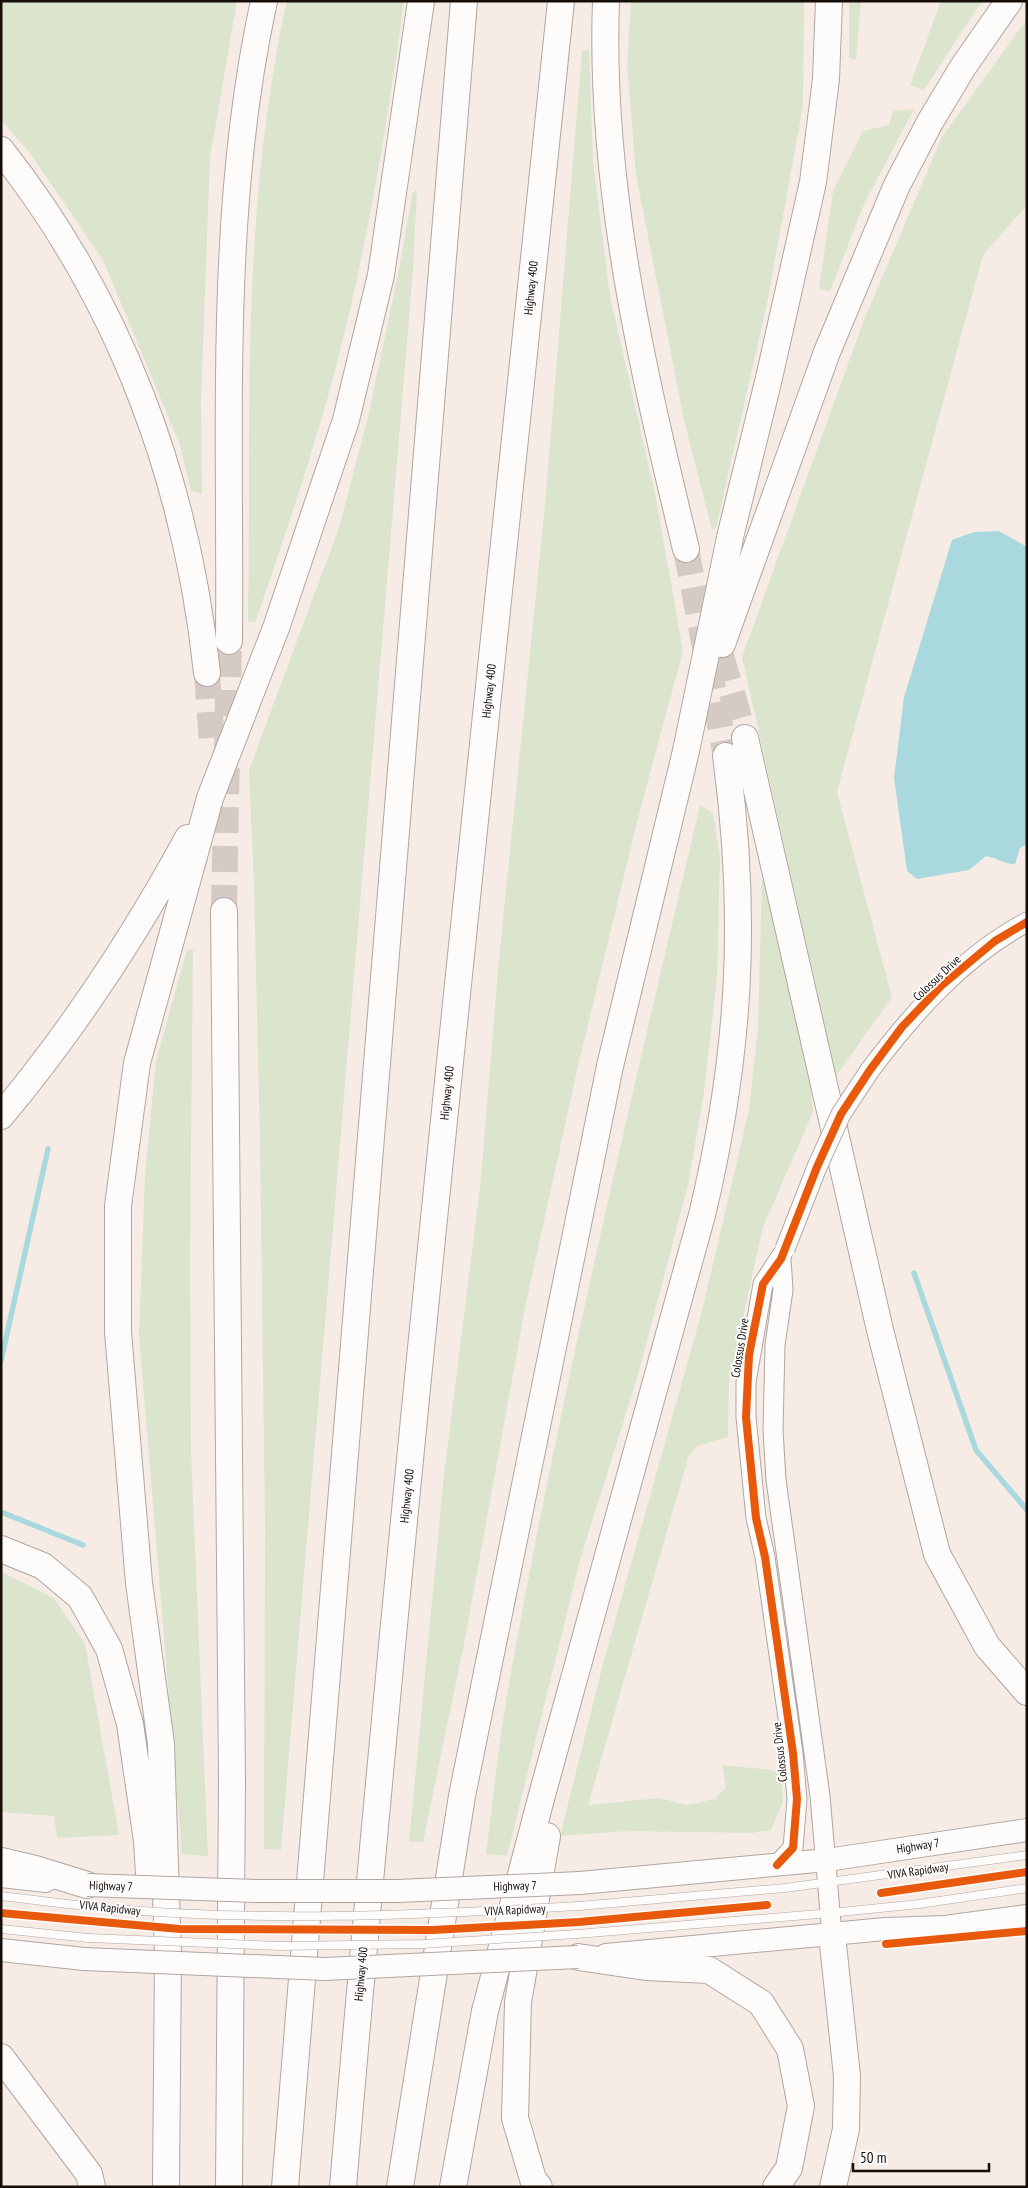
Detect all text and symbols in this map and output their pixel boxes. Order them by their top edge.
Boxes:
street label: Highway 400 [520,260,541,316]
street label: Highway 400 [478,663,499,719]
street label: Colossus Drive [910,952,964,1004]
street label: Highway 400 [436,1065,457,1121]
street label: Colossus Drive [727,1317,752,1379]
street label: Highway 400 [396,1468,417,1524]
street label: Colossus Drive [769,1721,790,1783]
street label: Highway 7 [895,1835,941,1856]
street label: VIVA Rapidway [886,1859,950,1882]
street label: Highway 7 [89,1877,133,1894]
street label: Highway 7 [493,1877,537,1894]
street label: VIVA Rapidway [78,1897,142,1918]
street label: VIVA Rapidway [483,1900,546,1919]
street label: Highway 400 [351,1946,370,2002]
scale bar [853,2140,989,2172]
text: 50 m [860,2148,886,2167]

